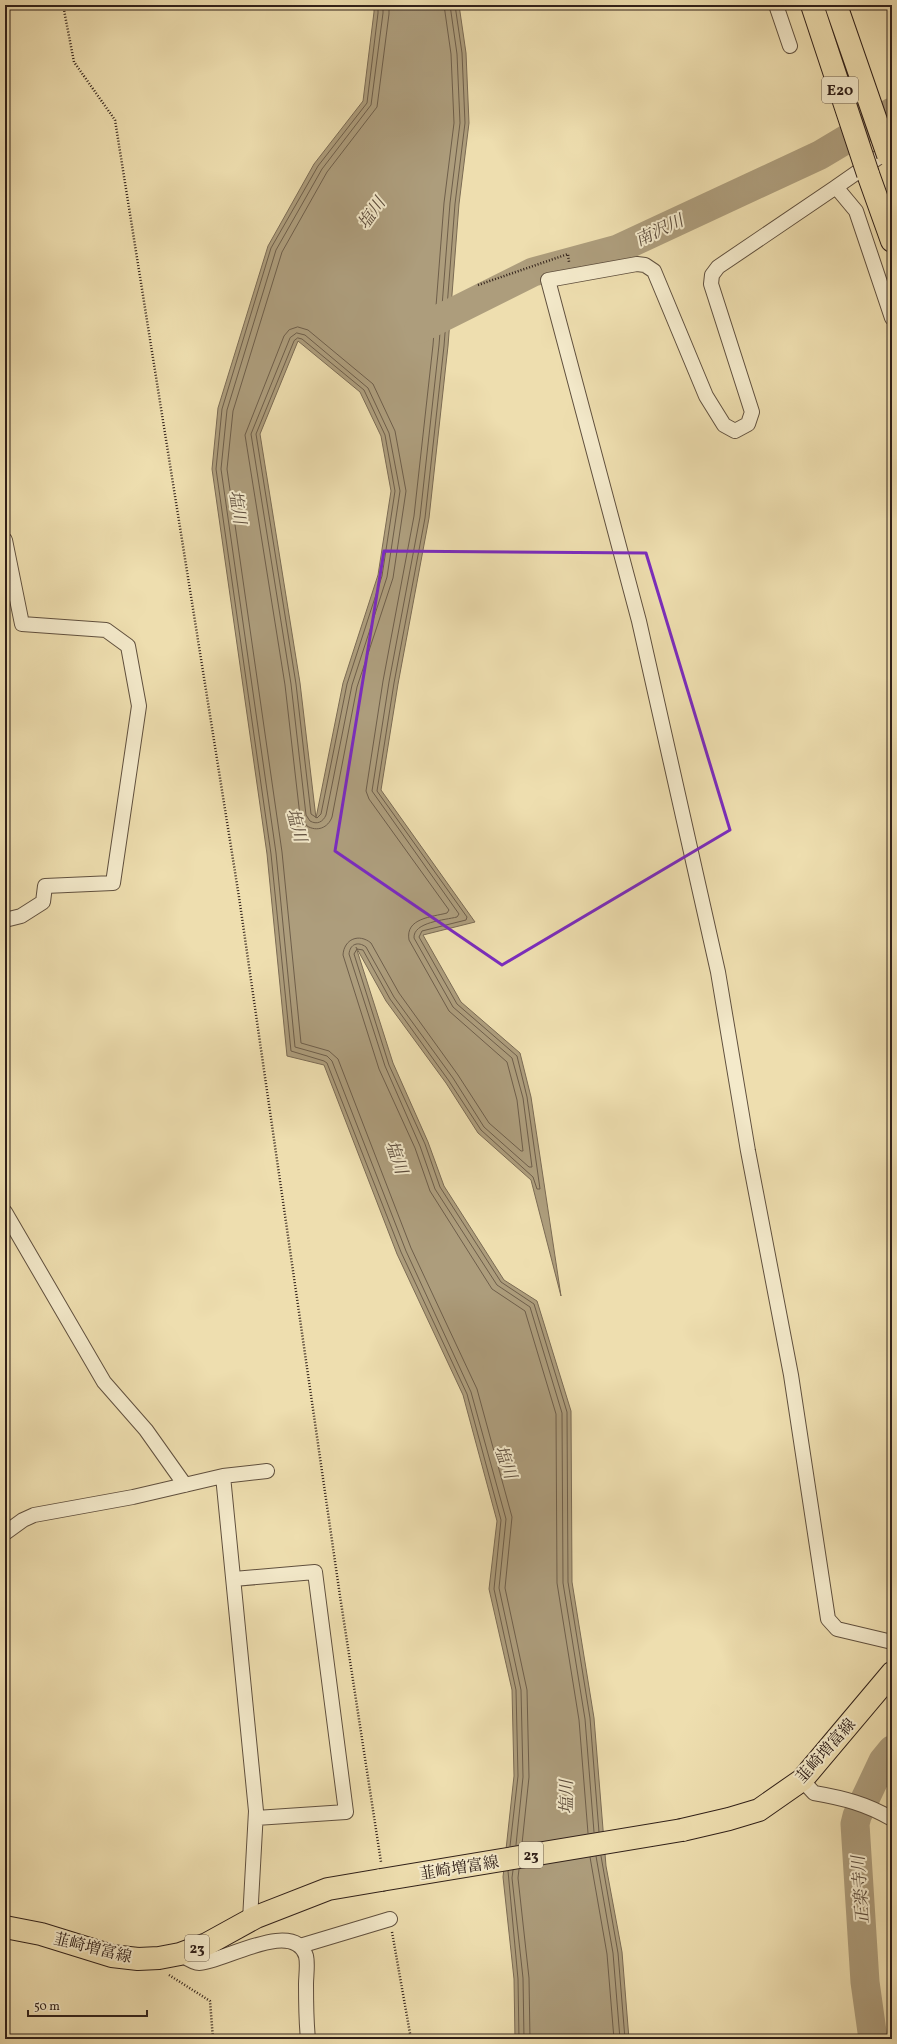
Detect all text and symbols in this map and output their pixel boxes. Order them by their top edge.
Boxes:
road number: E20 [822,77,858,103]
water label: 塩川 [353,192,393,234]
water label: 南沢川 [632,209,689,253]
water label: 塩川 [223,489,251,528]
water label: 塩川 [280,806,312,847]
water label: 塩川 [379,1138,413,1179]
water label: 塩川 [488,1443,522,1484]
street label: 韮崎増富線 [792,1714,861,1788]
water label: 塩川 [556,1778,579,1814]
road number: 23 [519,1842,543,1868]
street label: 韮崎増富線 [418,1852,501,1886]
water label: 正楽寺川 [848,1853,875,1925]
street label: 韮崎増富線 [51,1929,134,1969]
road number: 23 [185,1935,209,1961]
scale bar [28,1992,147,2018]
text: 50 m [34,1999,60,2015]

